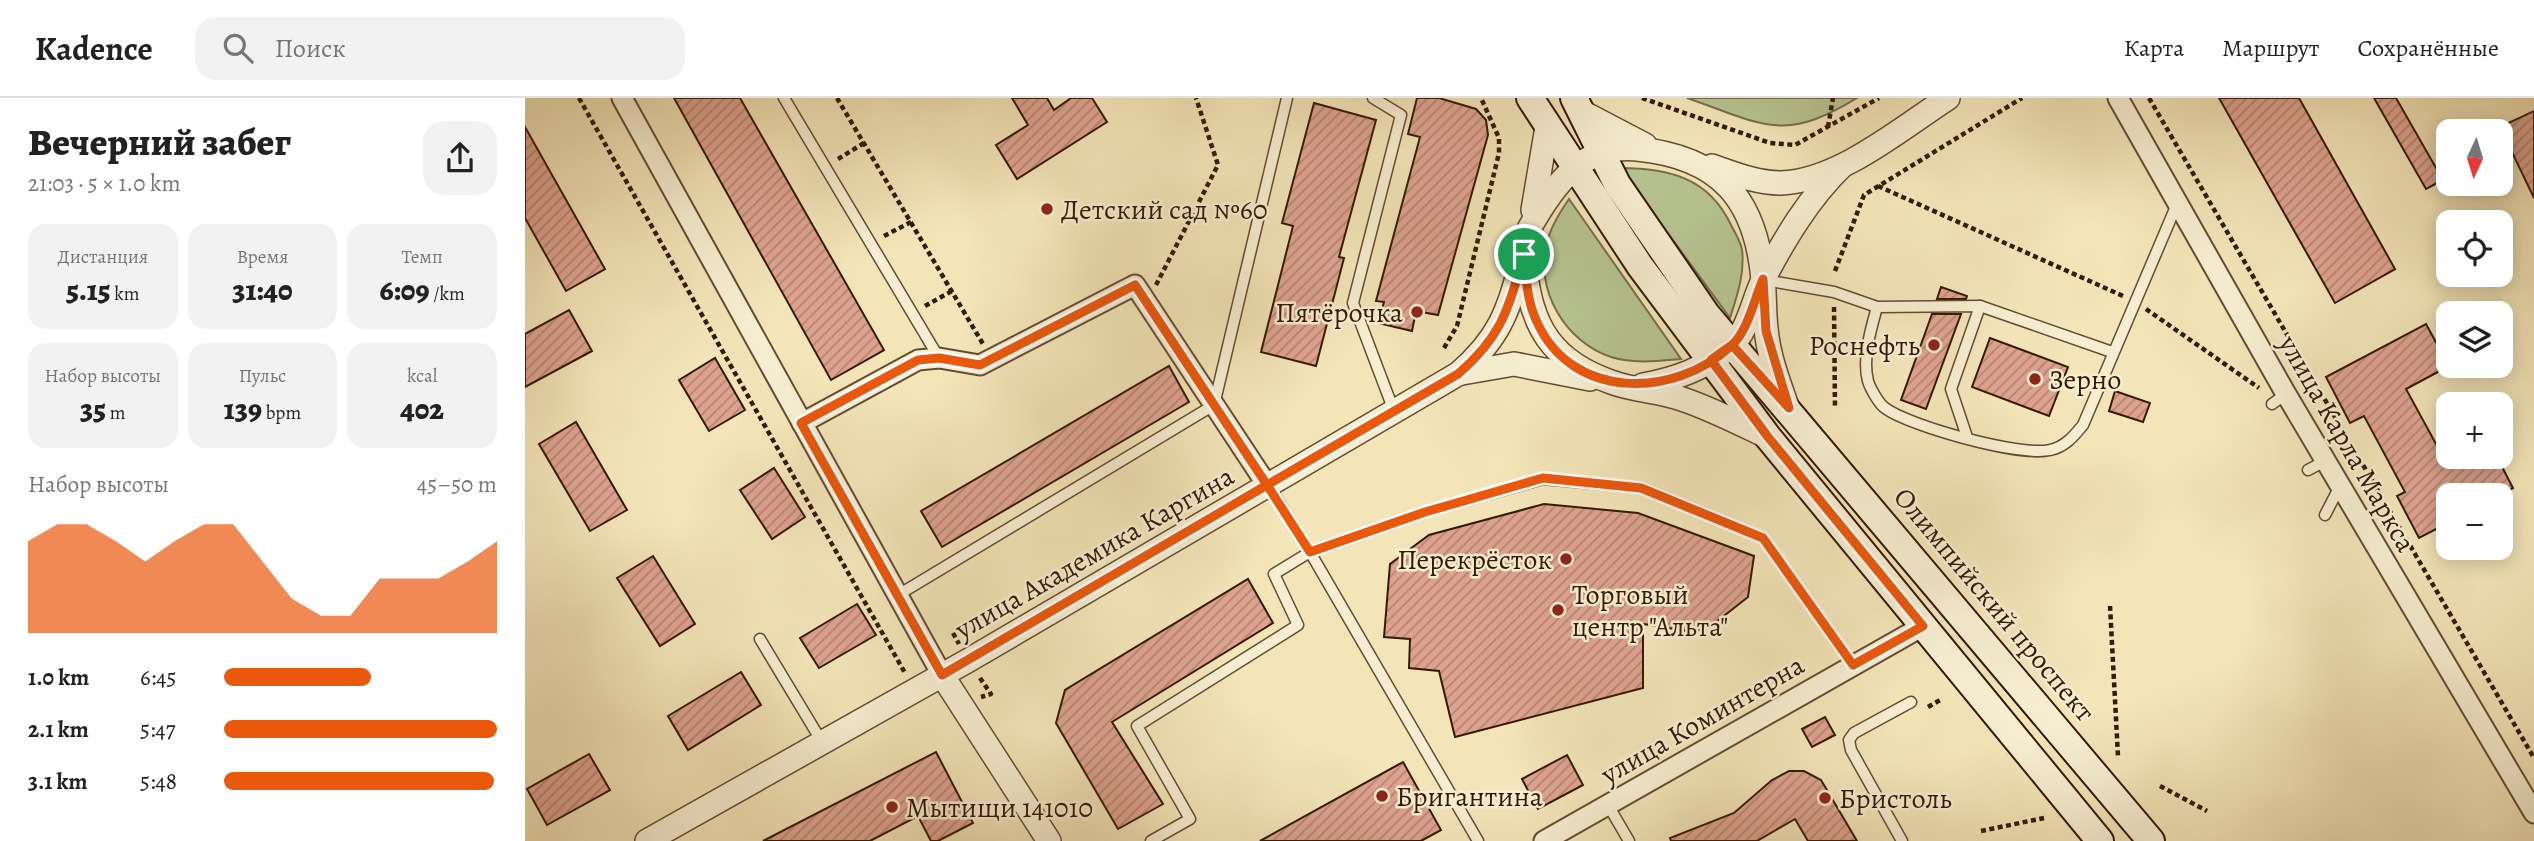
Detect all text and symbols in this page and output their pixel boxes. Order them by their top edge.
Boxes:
search box [195,17,685,80]
text: Kadence [35,26,153,71]
icon: search [219,29,257,67]
text: Поиск [275,31,346,66]
text: Карта [2124,32,2184,64]
text: Маршрут [2222,32,2320,64]
text: Сохранённые [2358,32,2499,64]
text: Вечерний забег [28,116,291,168]
north arrow [2436,119,2513,196]
map controls [2436,119,2513,560]
button: share [423,121,497,195]
text: 21:03 · 5 × 1.0 km [28,168,181,199]
place label: Детский сад №60 [1061,191,1268,229]
marker: Детский сад №60 [1039,201,1055,217]
button: locate [2436,210,2513,287]
pin [1494,224,1554,284]
icon: arrive [1505,235,1543,273]
text: Дистанция [58,244,148,270]
text: Время [237,244,288,270]
text: Темп [401,244,443,270]
text: 5.15 [66,270,110,310]
text: 31:40 [232,270,293,310]
text: 6:09 [380,270,429,310]
text: km [110,281,139,307]
text: /km [429,281,465,307]
place label: Пятёрочка [1275,294,1403,332]
button: layers [2436,301,2513,378]
marker: Пятёрочка [1409,304,1425,320]
place label: Роснефть [1809,327,1920,365]
street label: улица Карла Маркса [2269,327,2425,559]
marker: Роснефть [1926,337,1942,353]
place label: Зерно [2049,361,2121,399]
text: Набор высоты [45,363,161,389]
text: Пульс [239,363,286,389]
text: kcal [407,363,437,389]
marker: Зерно [2027,371,2043,387]
text: 35 [80,389,106,429]
text: 139 [224,389,262,429]
text: 402 [400,389,444,429]
button: + [2436,392,2513,469]
text: m [106,400,126,426]
text: bpm [262,400,301,426]
street label: улица Академика Каргина [947,457,1241,649]
text: Набор высоты [28,469,169,500]
text: 45–50 m [417,469,497,500]
street label: Олимпийский проспект [1885,480,2104,730]
button: − [2436,483,2513,560]
place label: Перекрёсток [1397,541,1552,579]
marker: Перекрёсток [1558,551,1574,567]
place label: Торговый центр "Альта" [1572,576,1728,646]
marker: Торговый центр "Альта" [1550,602,1566,618]
street label: улица Коминтерна [1593,646,1811,794]
text: 1.0 km [28,662,89,693]
text: 6:45 [140,662,176,693]
text: 2.1 km [28,714,89,745]
text: 5:47 [140,714,175,745]
text: 3.1 km [28,766,88,797]
text: 5:48 [140,766,177,797]
place label: Бригантина [1396,778,1543,816]
place label: Бристоль [1839,780,1952,818]
marker: Бригантина [1374,788,1390,804]
place label: Мытищи 141010 [906,789,1093,827]
marker: Бристоль [1817,790,1833,806]
marker: Мытищи 141010 [884,799,900,815]

